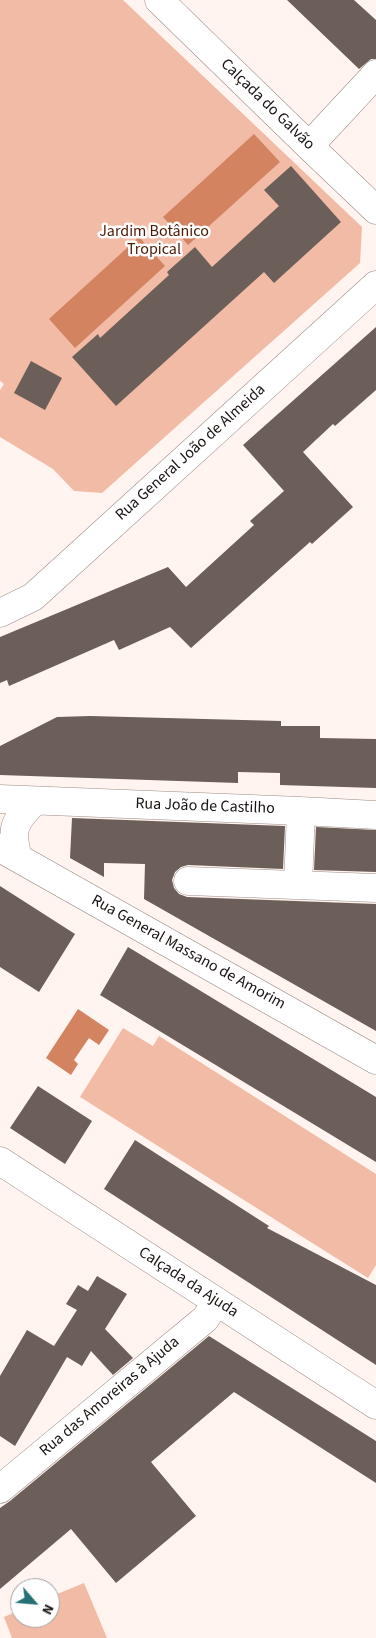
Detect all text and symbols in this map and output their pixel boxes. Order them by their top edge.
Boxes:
street label: Calçada do Galvão [216,55,318,155]
park label: Jardim Botânico Tropical [99,222,209,260]
street label: Rua General João de Almeida [112,381,270,525]
street label: Rua João de Castilho [135,795,275,819]
street label: Rua General Massano de Amorim [87,891,289,1015]
street label: Calçada da Ajuda [135,1244,241,1322]
street label: Rua das Amoreiras à Ajuda [36,1333,184,1461]
north arrow [10,1578,60,1628]
text: N [36,1601,58,1618]

